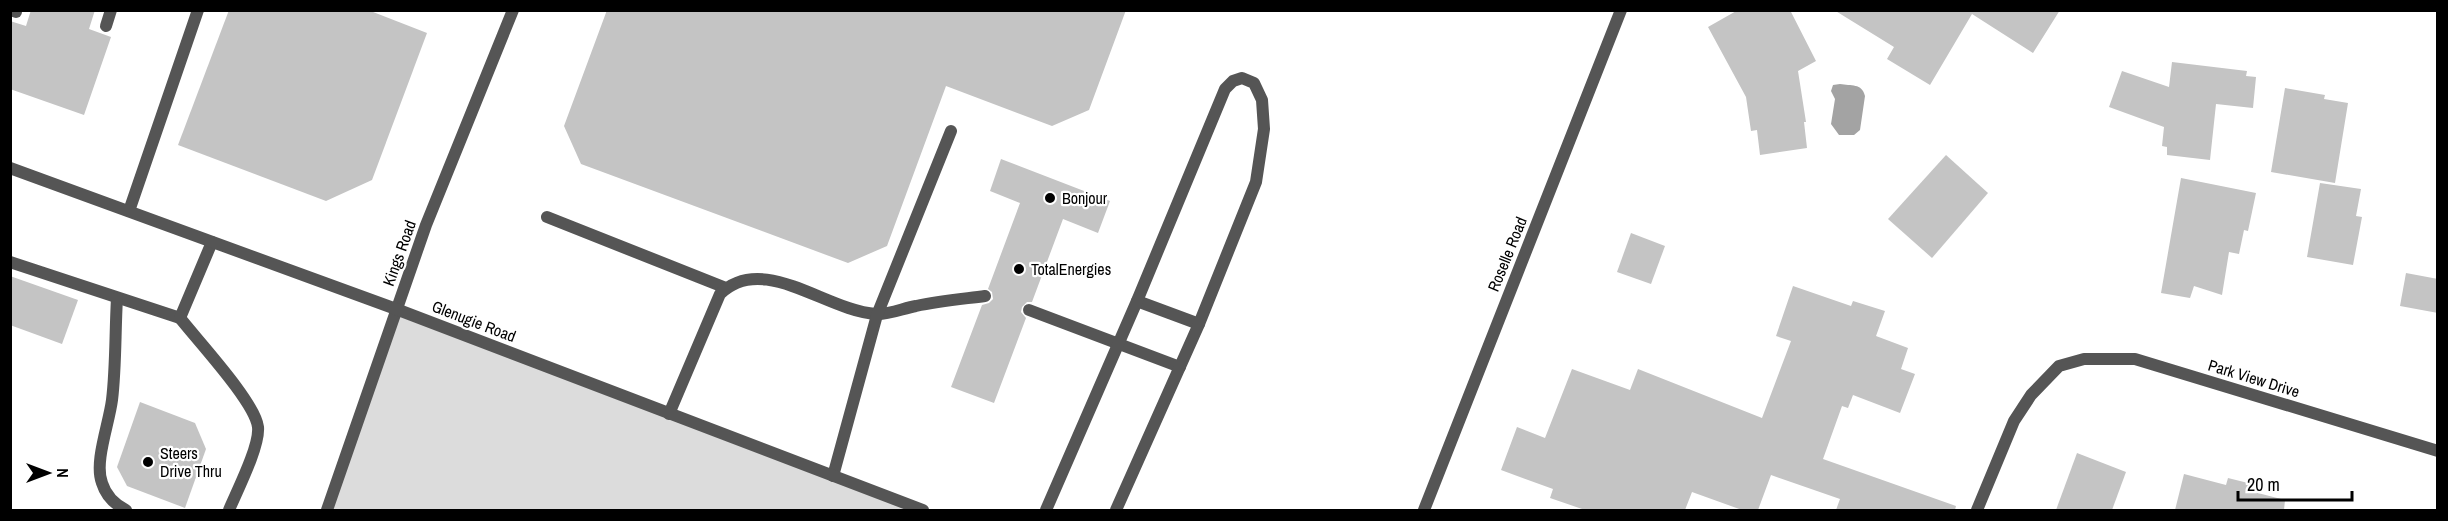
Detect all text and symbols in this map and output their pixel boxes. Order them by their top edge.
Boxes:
place label: Bonjour [1062,187,1108,209]
marker: Bonjour [1043,191,1057,205]
street label: Roselle Road [1482,213,1532,295]
street label: Kings Road [377,217,421,289]
place label: TotalEnergies [1031,258,1111,280]
marker: TotalEnergies [1012,262,1026,276]
street label: Glenugie Road [429,295,519,347]
street label: Park View Drive [2206,354,2302,402]
place label: Steers Drive Thru [160,442,222,482]
north arrow [18,443,78,503]
marker: Steers Drive Thru [141,455,155,469]
scale bar [2238,464,2352,502]
text: N [52,468,74,478]
text: 20 m [2247,472,2280,497]

